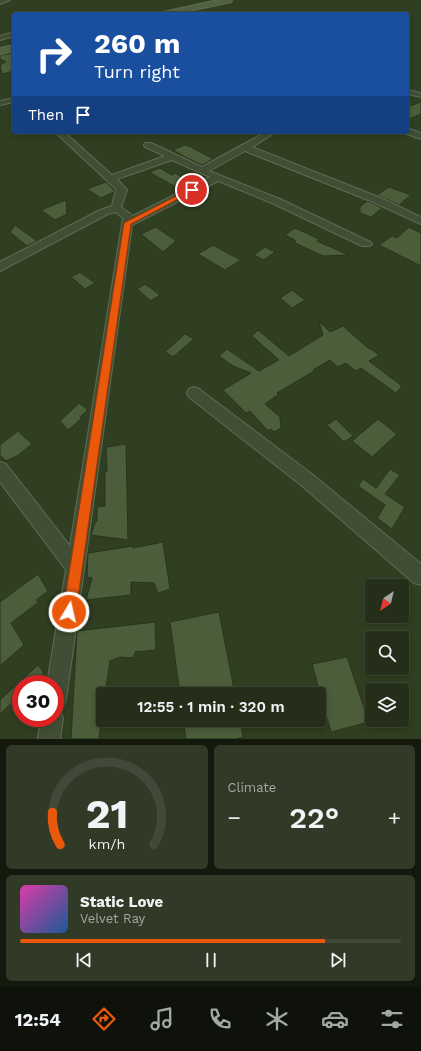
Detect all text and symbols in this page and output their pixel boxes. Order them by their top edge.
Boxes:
text: 260 m [94,27,180,60]
icon: right [28,28,80,80]
text: Turn right [94,61,180,82]
icon: arrive [72,104,94,126]
text: Then [28,106,64,124]
pin [175,173,209,207]
icon: arrive [181,179,203,201]
north arrow [365,579,409,623]
map controls [365,579,409,727]
position arrow [48,591,90,633]
button: search [365,631,409,675]
speed limit sign: 30 [12,675,64,727]
button: layers [365,683,409,727]
text: 12:55 · 1 min · 320 m [137,698,285,716]
text: Climate [228,780,276,795]
text: 21 [85,789,128,838]
text: 22° [289,800,339,835]
text: − [228,805,241,830]
text: + [388,805,401,830]
text: km/h [88,836,125,852]
text: Static Love [80,893,163,911]
text: Velvet Ray [80,911,145,926]
icon: previous [73,949,95,971]
icon: pause [200,949,222,971]
icon: next [327,949,349,971]
icon: directions [90,1005,118,1033]
icon: music [148,1005,176,1033]
icon: phone [206,1005,234,1033]
icon: climate [263,1005,291,1033]
icon: car [321,1005,349,1033]
icon: filters [378,1005,406,1033]
text: 12:54 [15,1009,61,1030]

